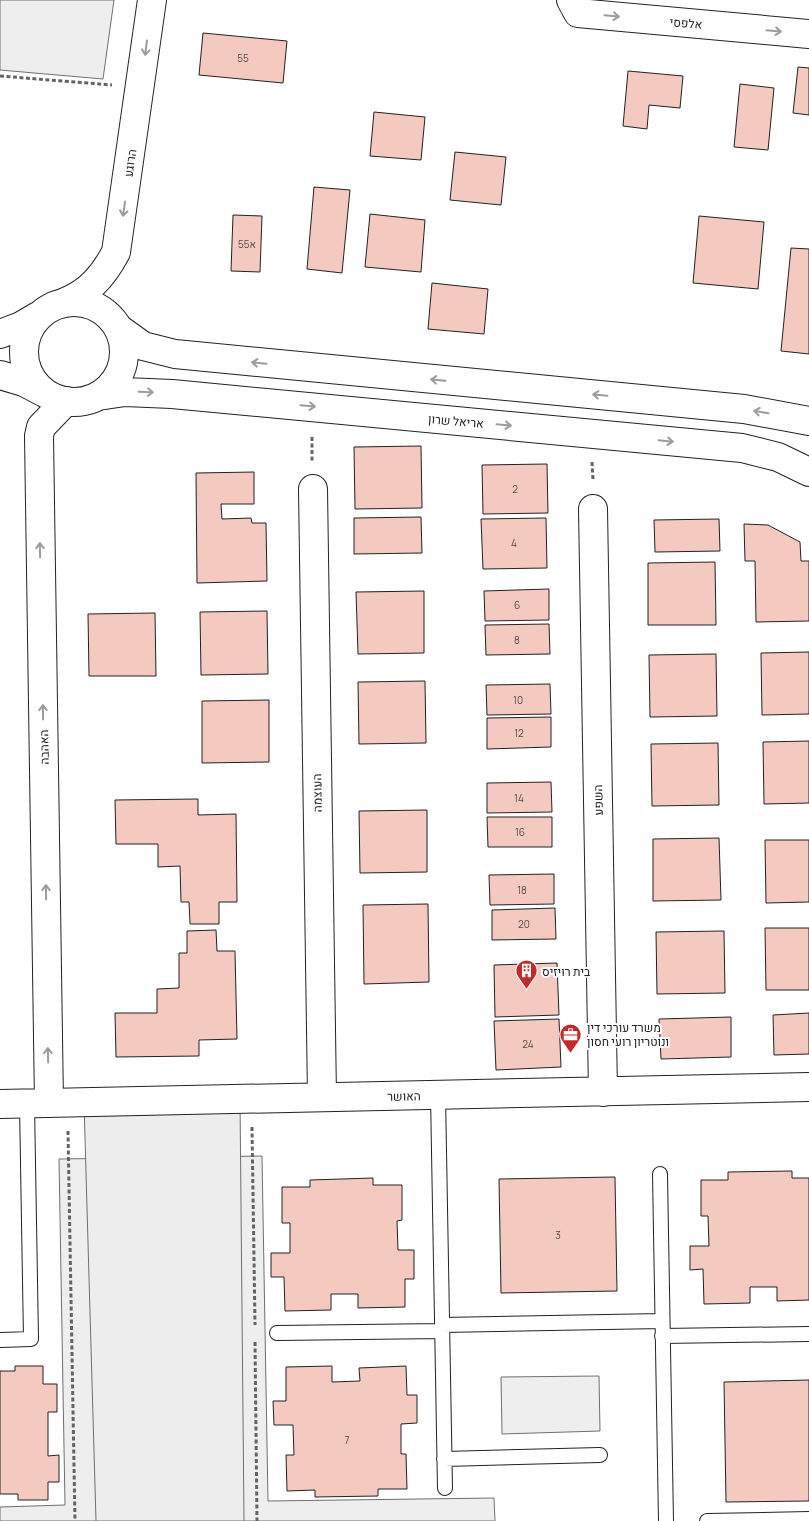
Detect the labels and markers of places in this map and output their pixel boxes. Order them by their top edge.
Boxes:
building icon: בית רויזיס [514,959,538,990]
place label: בית רויזיס [542,963,591,980]
place label: משרד עורכי דין ונוטריון רועי חסון [587,1019,669,1050]
office icon: משרד עורכי דין ונוטריון רועי חסון [559,1022,583,1053]

